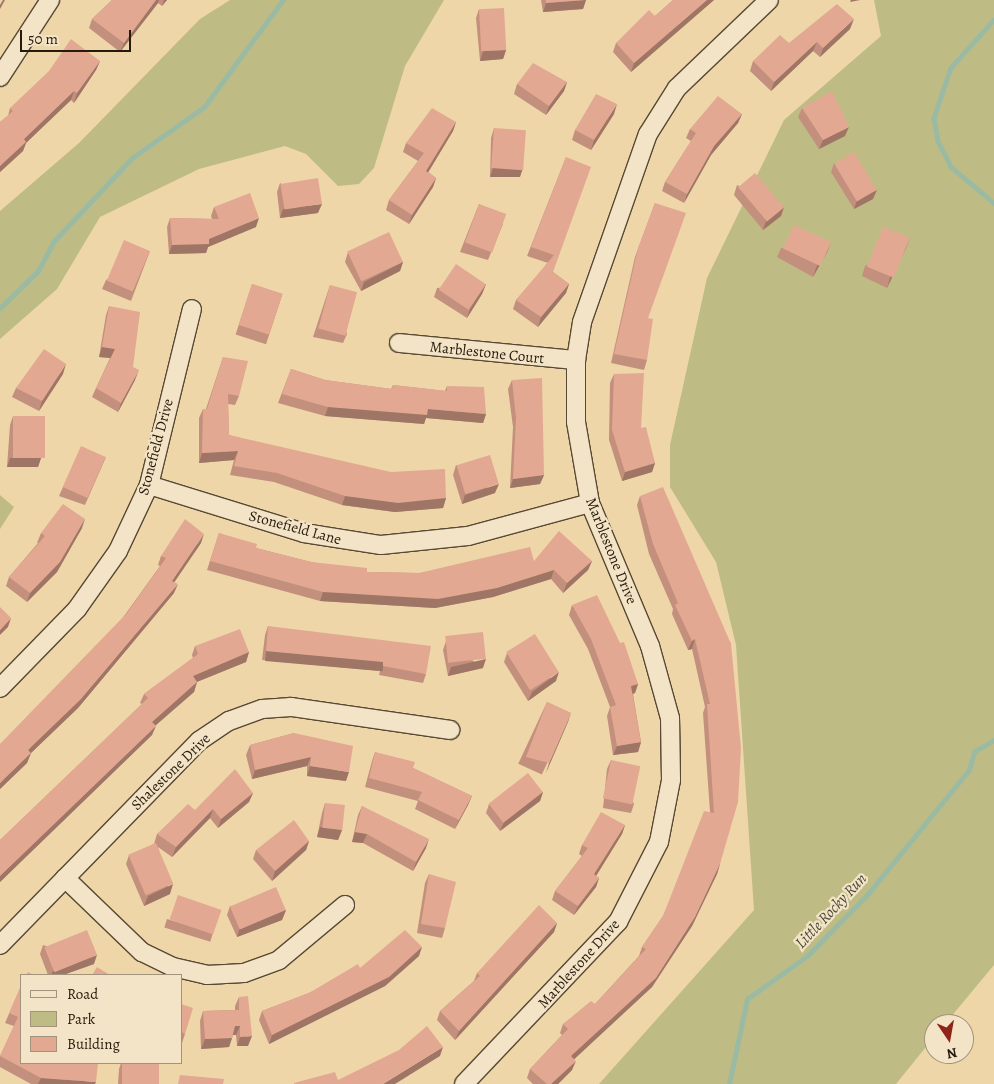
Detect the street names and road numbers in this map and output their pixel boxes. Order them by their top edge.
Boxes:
street label: Marblestone Court [429,338,545,368]
street label: Stonefield Drive [134,397,178,497]
street label: Marblestone Drive [581,495,641,607]
street label: Stonefield Lane [247,507,343,549]
street label: Shalestone Drive [128,730,214,814]
street label: Marblestone Drive [534,916,624,1012]

